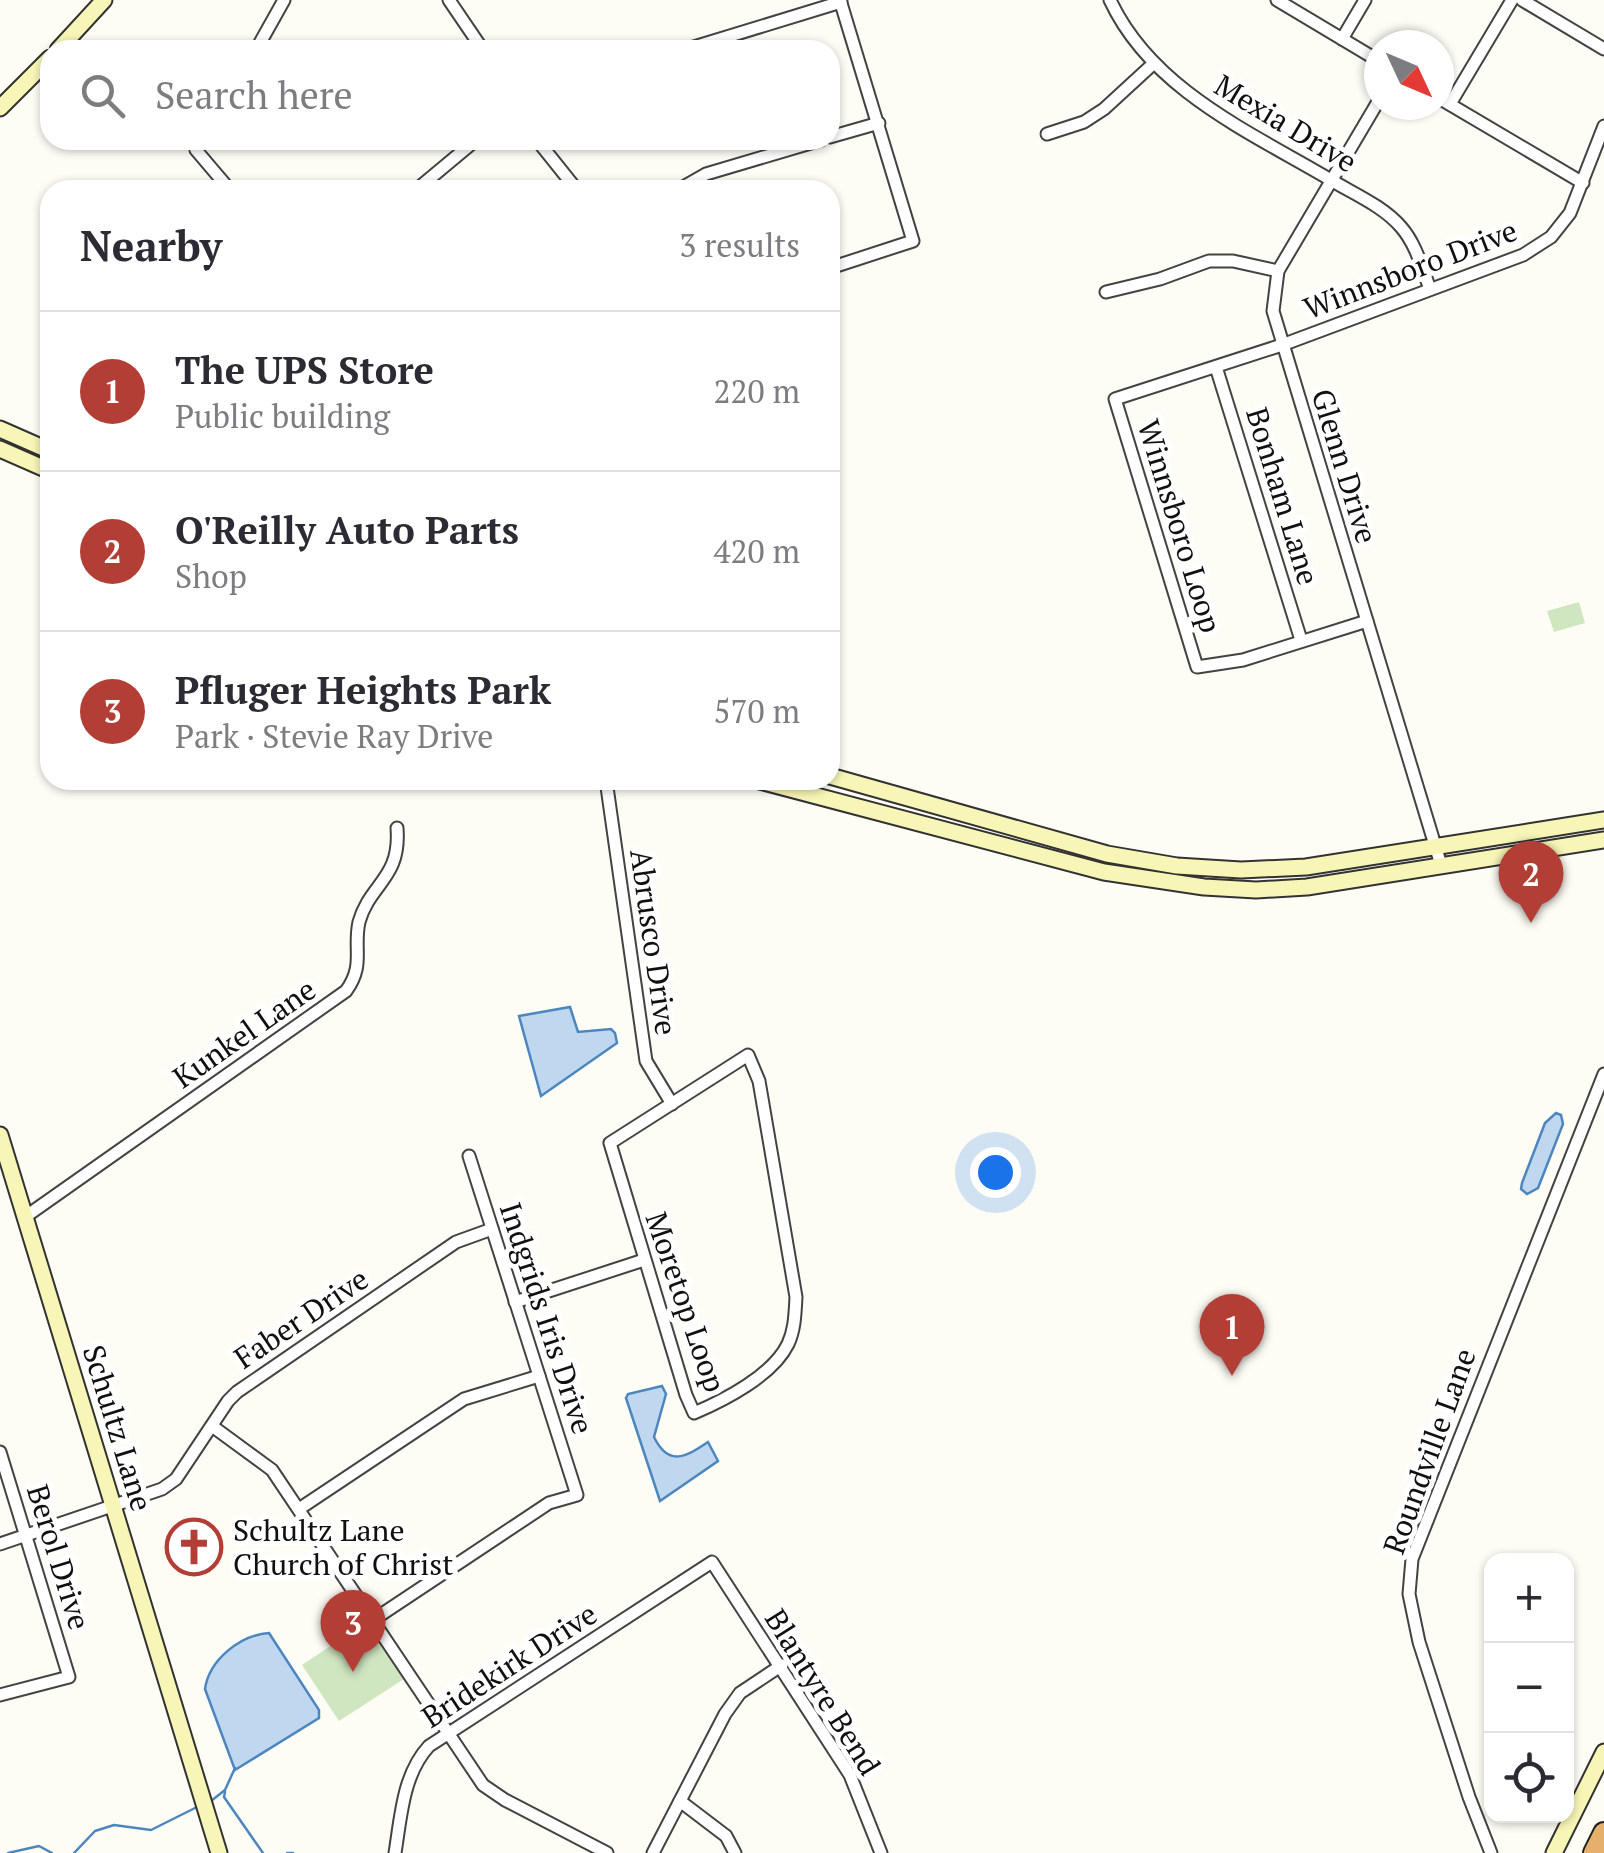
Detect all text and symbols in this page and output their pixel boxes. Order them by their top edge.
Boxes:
north arrow [1364,30,1454,120]
search box [40,40,840,150]
street label: Mexia Drive [1207,65,1365,181]
icon: search [75,68,130,123]
text: Search here [155,70,353,120]
street label: Winnsboro Drive [1298,210,1522,328]
text: Nearby [80,217,222,273]
text: 3 results [679,224,800,266]
text: The UPS Store [175,345,434,395]
text: 1 [103,370,122,412]
text: 220 m [713,370,800,412]
street label: Glenn Drive [1303,384,1387,548]
text: Public building [175,395,390,437]
street label: Bonham Lane [1237,402,1329,590]
street label: Winnsboro Loop [1129,415,1231,637]
text: O'Reilly Auto Parts [175,505,519,555]
text: 2 [103,530,122,572]
text: 420 m [713,530,800,572]
text: Shop [175,555,247,597]
text: Pfluger Heights Park [175,665,551,715]
text: 3 [103,690,122,732]
text: 570 m [713,690,800,732]
text: Park · Stevie Ray Drive [175,715,493,757]
pin: 2 [1498,840,1564,923]
street label: Abrusco Drive [621,846,687,1038]
street label: Kunkel Lane [165,969,323,1097]
your location [970,1147,1021,1198]
street label: Indgrids Iris Drive [491,1197,603,1439]
street label: Moretop Loop [637,1207,735,1397]
street label: Faber Drive [226,1259,376,1377]
pin: 1 [1200,1294,1264,1376]
street label: Schultz Lane [74,1340,162,1516]
street label: Roundville Lane [1373,1343,1485,1559]
street label: Berol Drive [18,1480,100,1634]
place label: Schultz Lane Church of Christ [233,1510,453,1584]
church icon: Schultz Lane Church of Christ [164,1517,224,1577]
map controls [1484,1553,1574,1823]
button: + [1484,1553,1574,1643]
pin: 3 [320,1590,386,1672]
street label: Bridekirk Drive [414,1593,604,1737]
street label: Blantyre Bend [756,1601,890,1783]
button: − [1484,1643,1574,1733]
button: locate [1484,1733,1574,1823]

